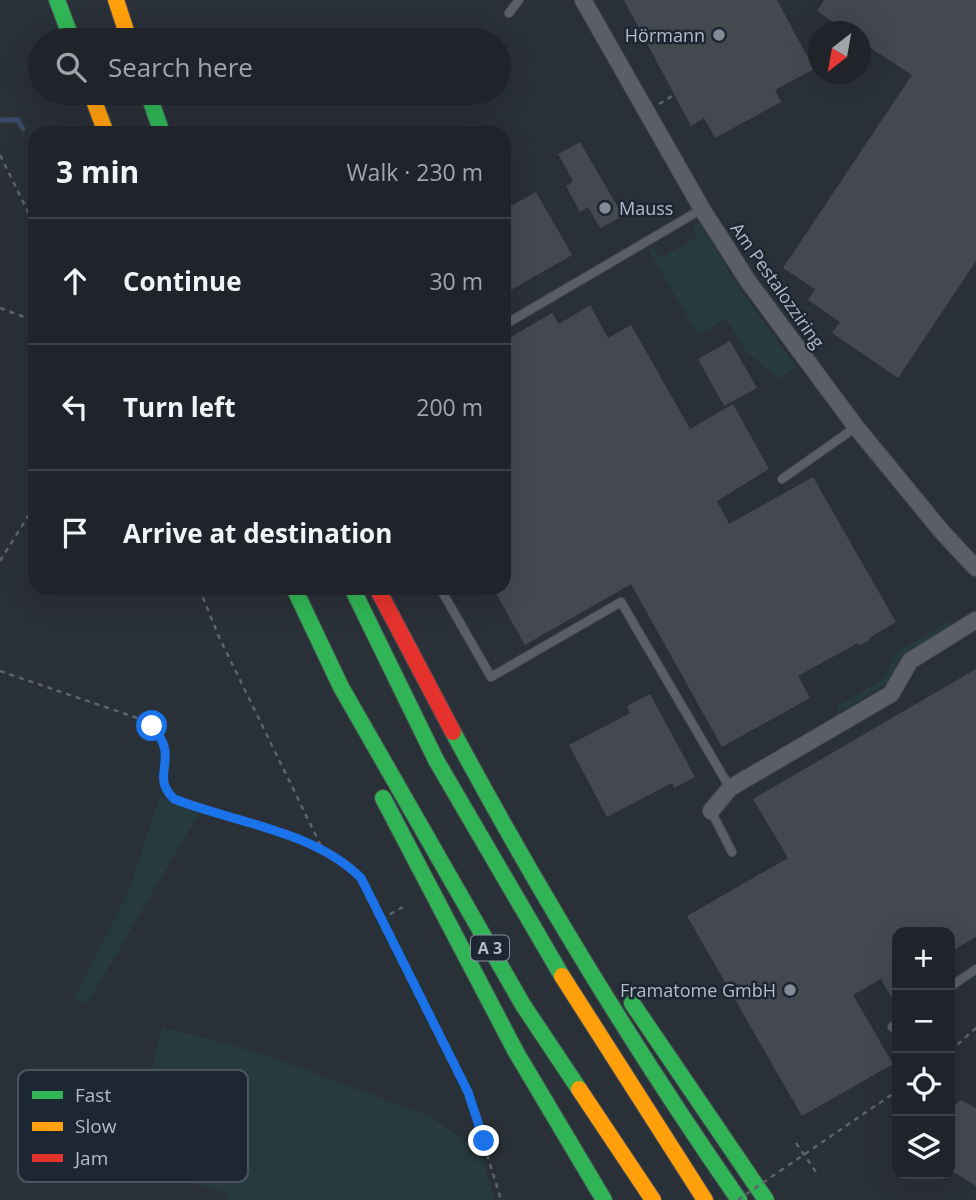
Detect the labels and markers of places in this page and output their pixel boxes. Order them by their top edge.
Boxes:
place label: Hörmann [625,23,705,47]
marker: Hörmann [711,27,727,43]
place label: Mauss [619,196,673,220]
marker: Mauss [597,200,613,216]
place label: Framatome GmbH [620,978,776,1002]
marker: Framatome GmbH [782,982,798,998]

